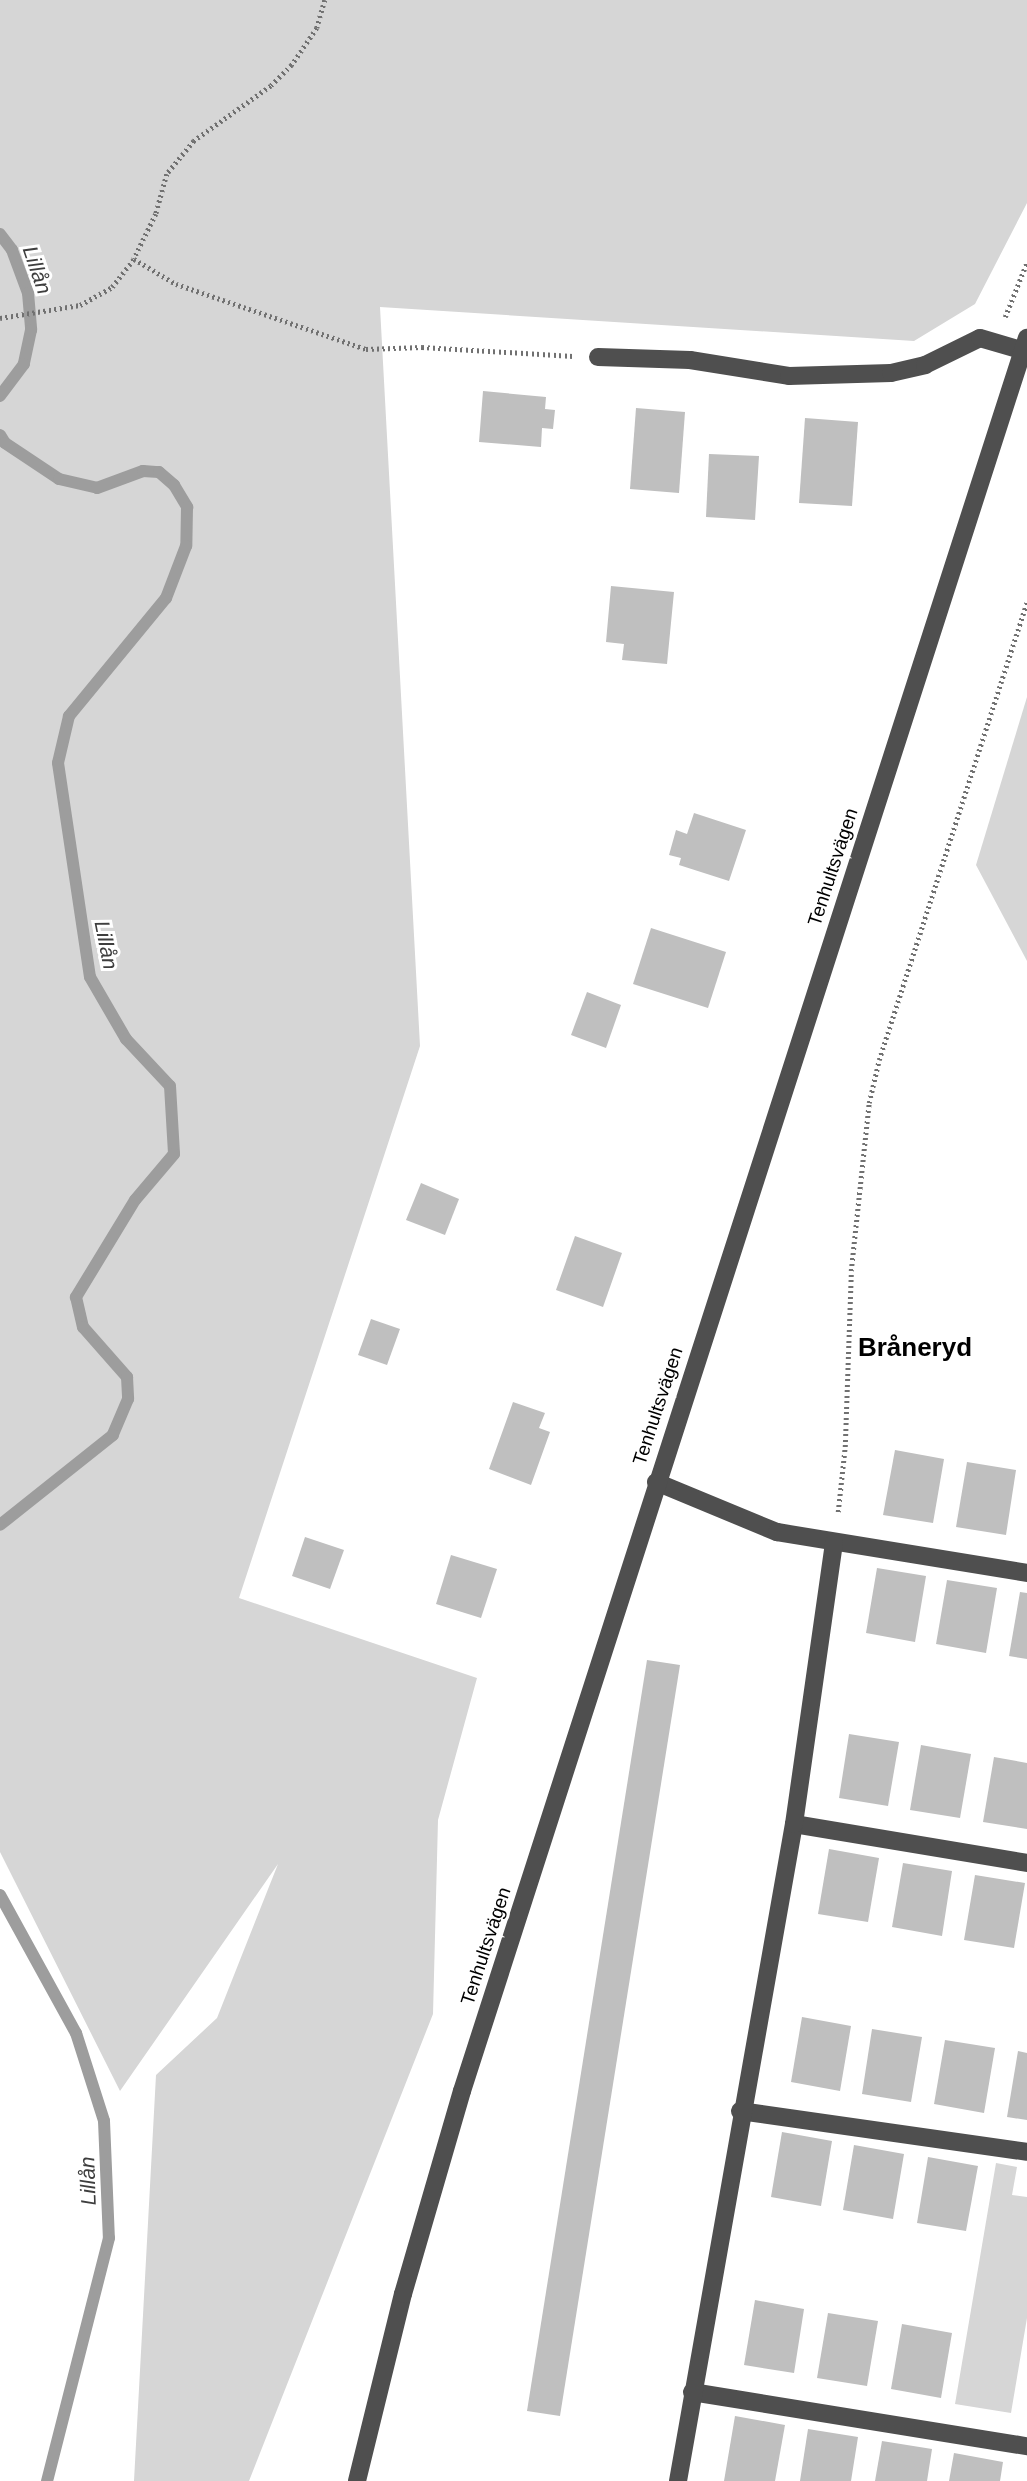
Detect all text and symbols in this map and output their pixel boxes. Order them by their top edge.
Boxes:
water label: Lillån [17,243,57,297]
street label: Tenhultsvägen [803,805,863,929]
water label: Lillån [89,919,123,971]
district label: Bråneryd [858,1332,972,1364]
street label: Tenhultsvägen [628,1344,688,1468]
street label: Tenhultsvägen [456,1884,516,2008]
water label: Lillån [75,2156,101,2206]

